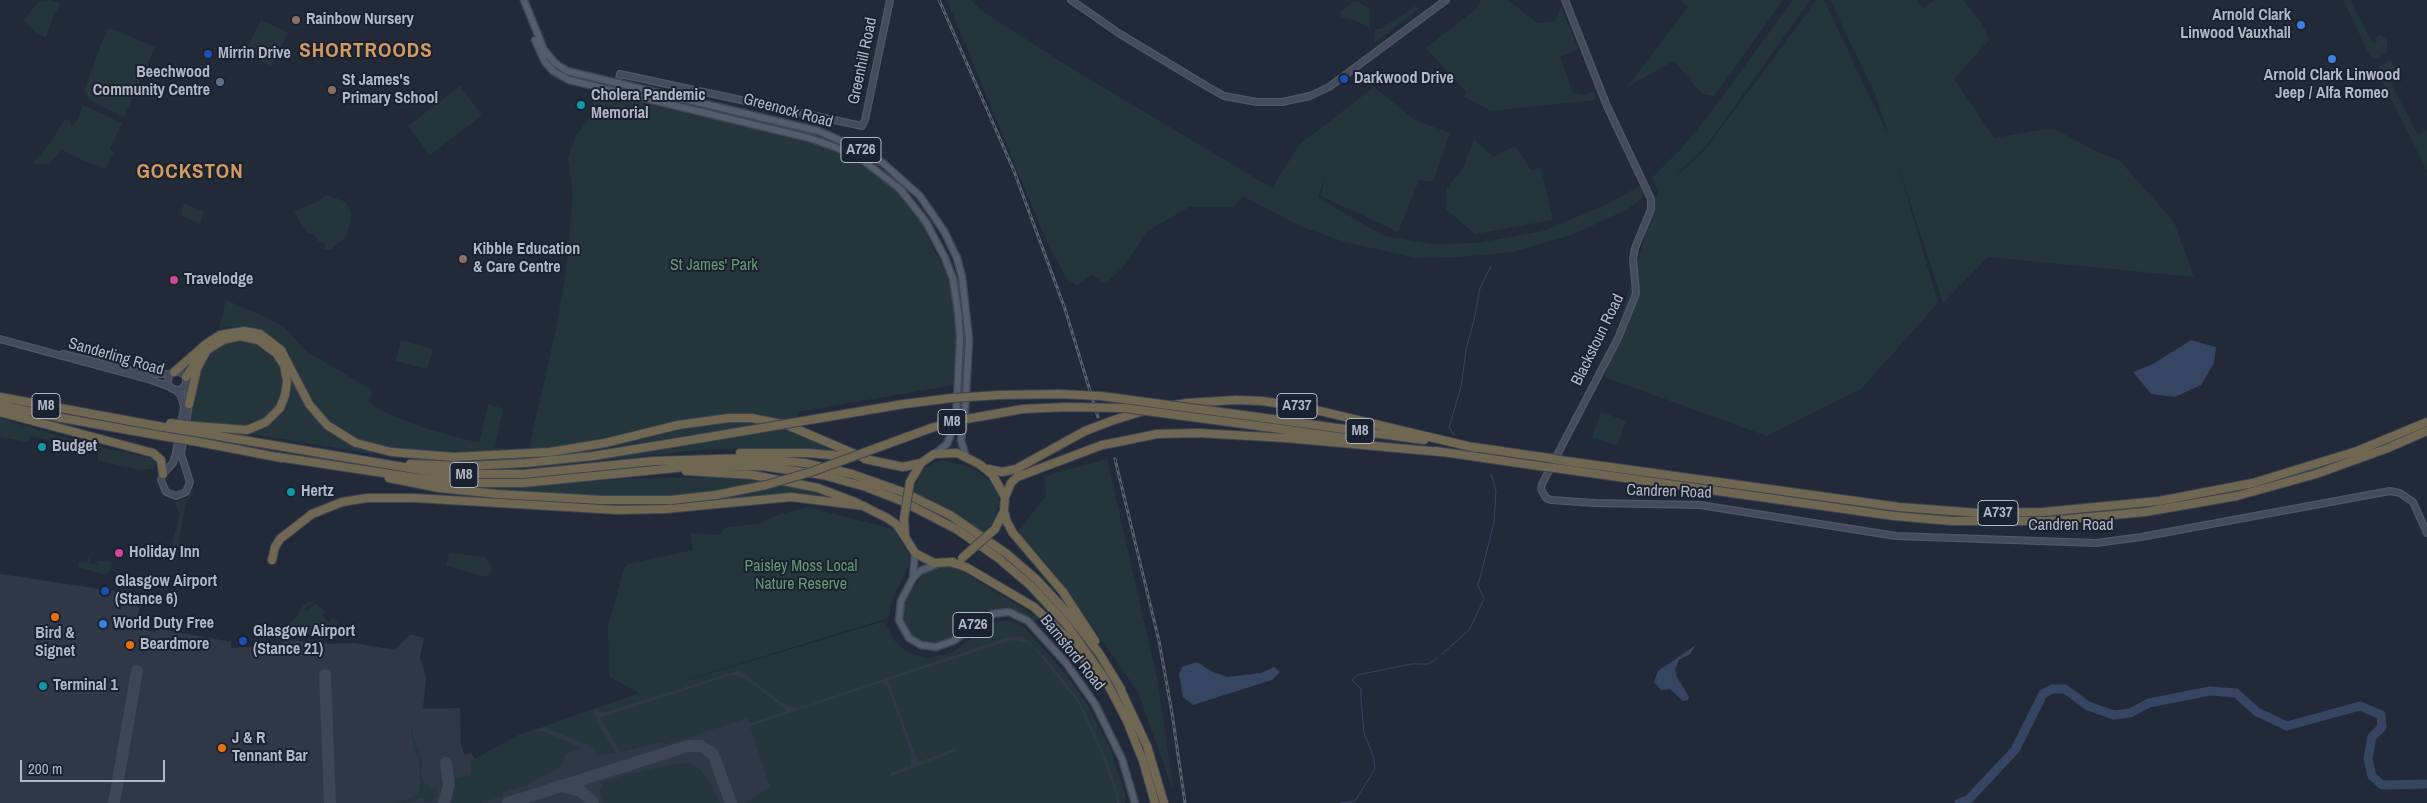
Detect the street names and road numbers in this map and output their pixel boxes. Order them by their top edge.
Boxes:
street label: Greenhill Road [844,16,882,106]
street label: Greenock Road [741,90,835,132]
road number: A726 [841,138,881,162]
street label: Blackstoun Road [1568,291,1628,389]
street label: Sanderling Road [66,334,166,380]
road number: M8 [32,394,60,418]
road number: A737 [1277,394,1317,418]
road number: M8 [938,410,966,434]
road number: M8 [1346,418,1374,444]
road number: M8 [450,462,478,488]
street label: Candren Road [1626,481,1712,503]
road number: A737 [1978,500,2018,526]
street label: Candren Road [2028,516,2114,536]
street label: Barnsford Road [1036,611,1108,695]
road number: A726 [953,612,993,638]

